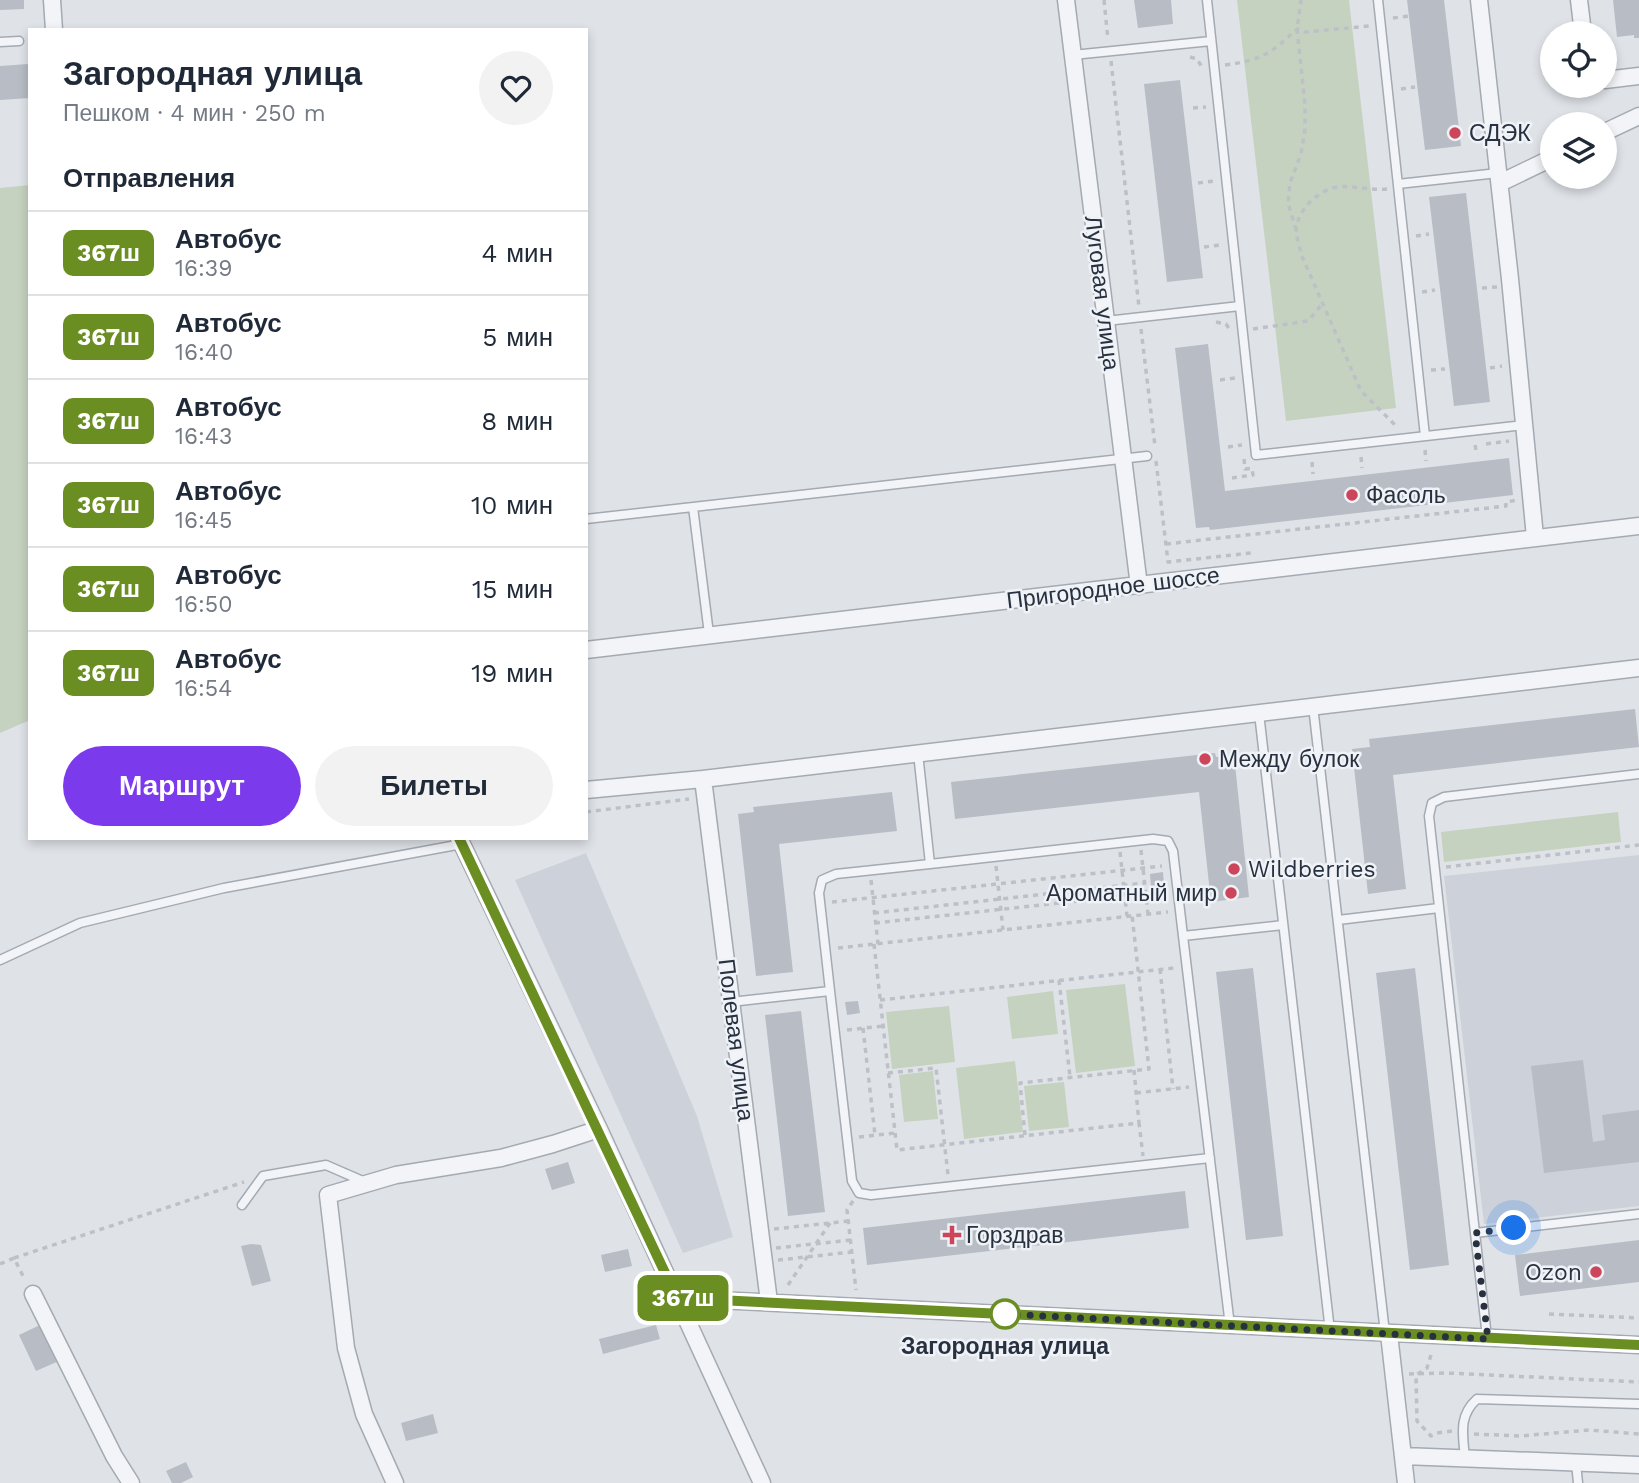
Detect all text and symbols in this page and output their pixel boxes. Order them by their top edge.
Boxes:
map controls [1540,21,1617,189]
button: locate [1540,21,1617,98]
button: heart [479,51,553,125]
text: Загородная улица [63,54,362,93]
text: Пешком · 4 мин · 250 m [63,100,326,127]
button: layers [1540,112,1617,189]
place label: СДЭК [1469,120,1531,147]
marker: СДЭК [1447,125,1463,141]
text: Отправления [63,163,235,193]
street label: Луговая улица [1079,214,1125,372]
text: Автобус [175,224,282,254]
text: 4 мин [481,238,553,268]
text: 367ш [77,239,140,267]
text: 16:39 [175,255,232,282]
text: Автобус [175,308,282,338]
text: 5 мин [482,322,553,352]
text: 367ш [77,323,140,351]
text: 16:40 [175,339,233,366]
text: Автобус [175,392,282,422]
text: 8 мин [481,406,553,436]
text: 367ш [77,407,140,435]
text: 16:43 [175,423,232,450]
text: Автобус [175,476,282,506]
place label: Фасоль [1366,482,1446,509]
marker: Фасоль [1344,487,1360,503]
text: 10 мин [471,490,553,520]
text: 367ш [77,491,140,519]
text: 16:45 [175,507,232,534]
text: Автобус [175,560,282,590]
street label: Пригородное шоссе [1005,562,1221,614]
text: 15 мин [472,574,553,604]
text: 367ш [77,575,140,603]
text: 16:50 [175,591,233,618]
text: Автобус [175,644,282,674]
text: 19 мин [471,658,553,688]
text: 367ш [77,659,140,687]
text: 16:54 [175,675,232,702]
button: Маршрут [63,746,301,826]
button: Билеты [315,746,553,826]
place label: Между булок [1219,746,1360,773]
marker: Между булок [1197,751,1213,767]
place label: Wildberries [1248,856,1376,883]
marker: Wildberries [1226,861,1242,877]
place label: Ароматный мир [1046,880,1217,907]
marker: Ароматный мир [1223,885,1239,901]
street label: Полевая улица [713,957,759,1123]
your location [1496,1210,1531,1245]
place label: Горздрав [966,1222,1064,1249]
marker: Горздрав [944,1227,960,1243]
place label: Ozon [1525,1259,1582,1286]
marker: Ozon [1588,1264,1604,1280]
line badge: 367ш [634,1275,732,1321]
text: 367ш [651,1284,715,1312]
marker: Загородная улица [990,1299,1020,1329]
place label: Загородная улица [901,1333,1109,1360]

